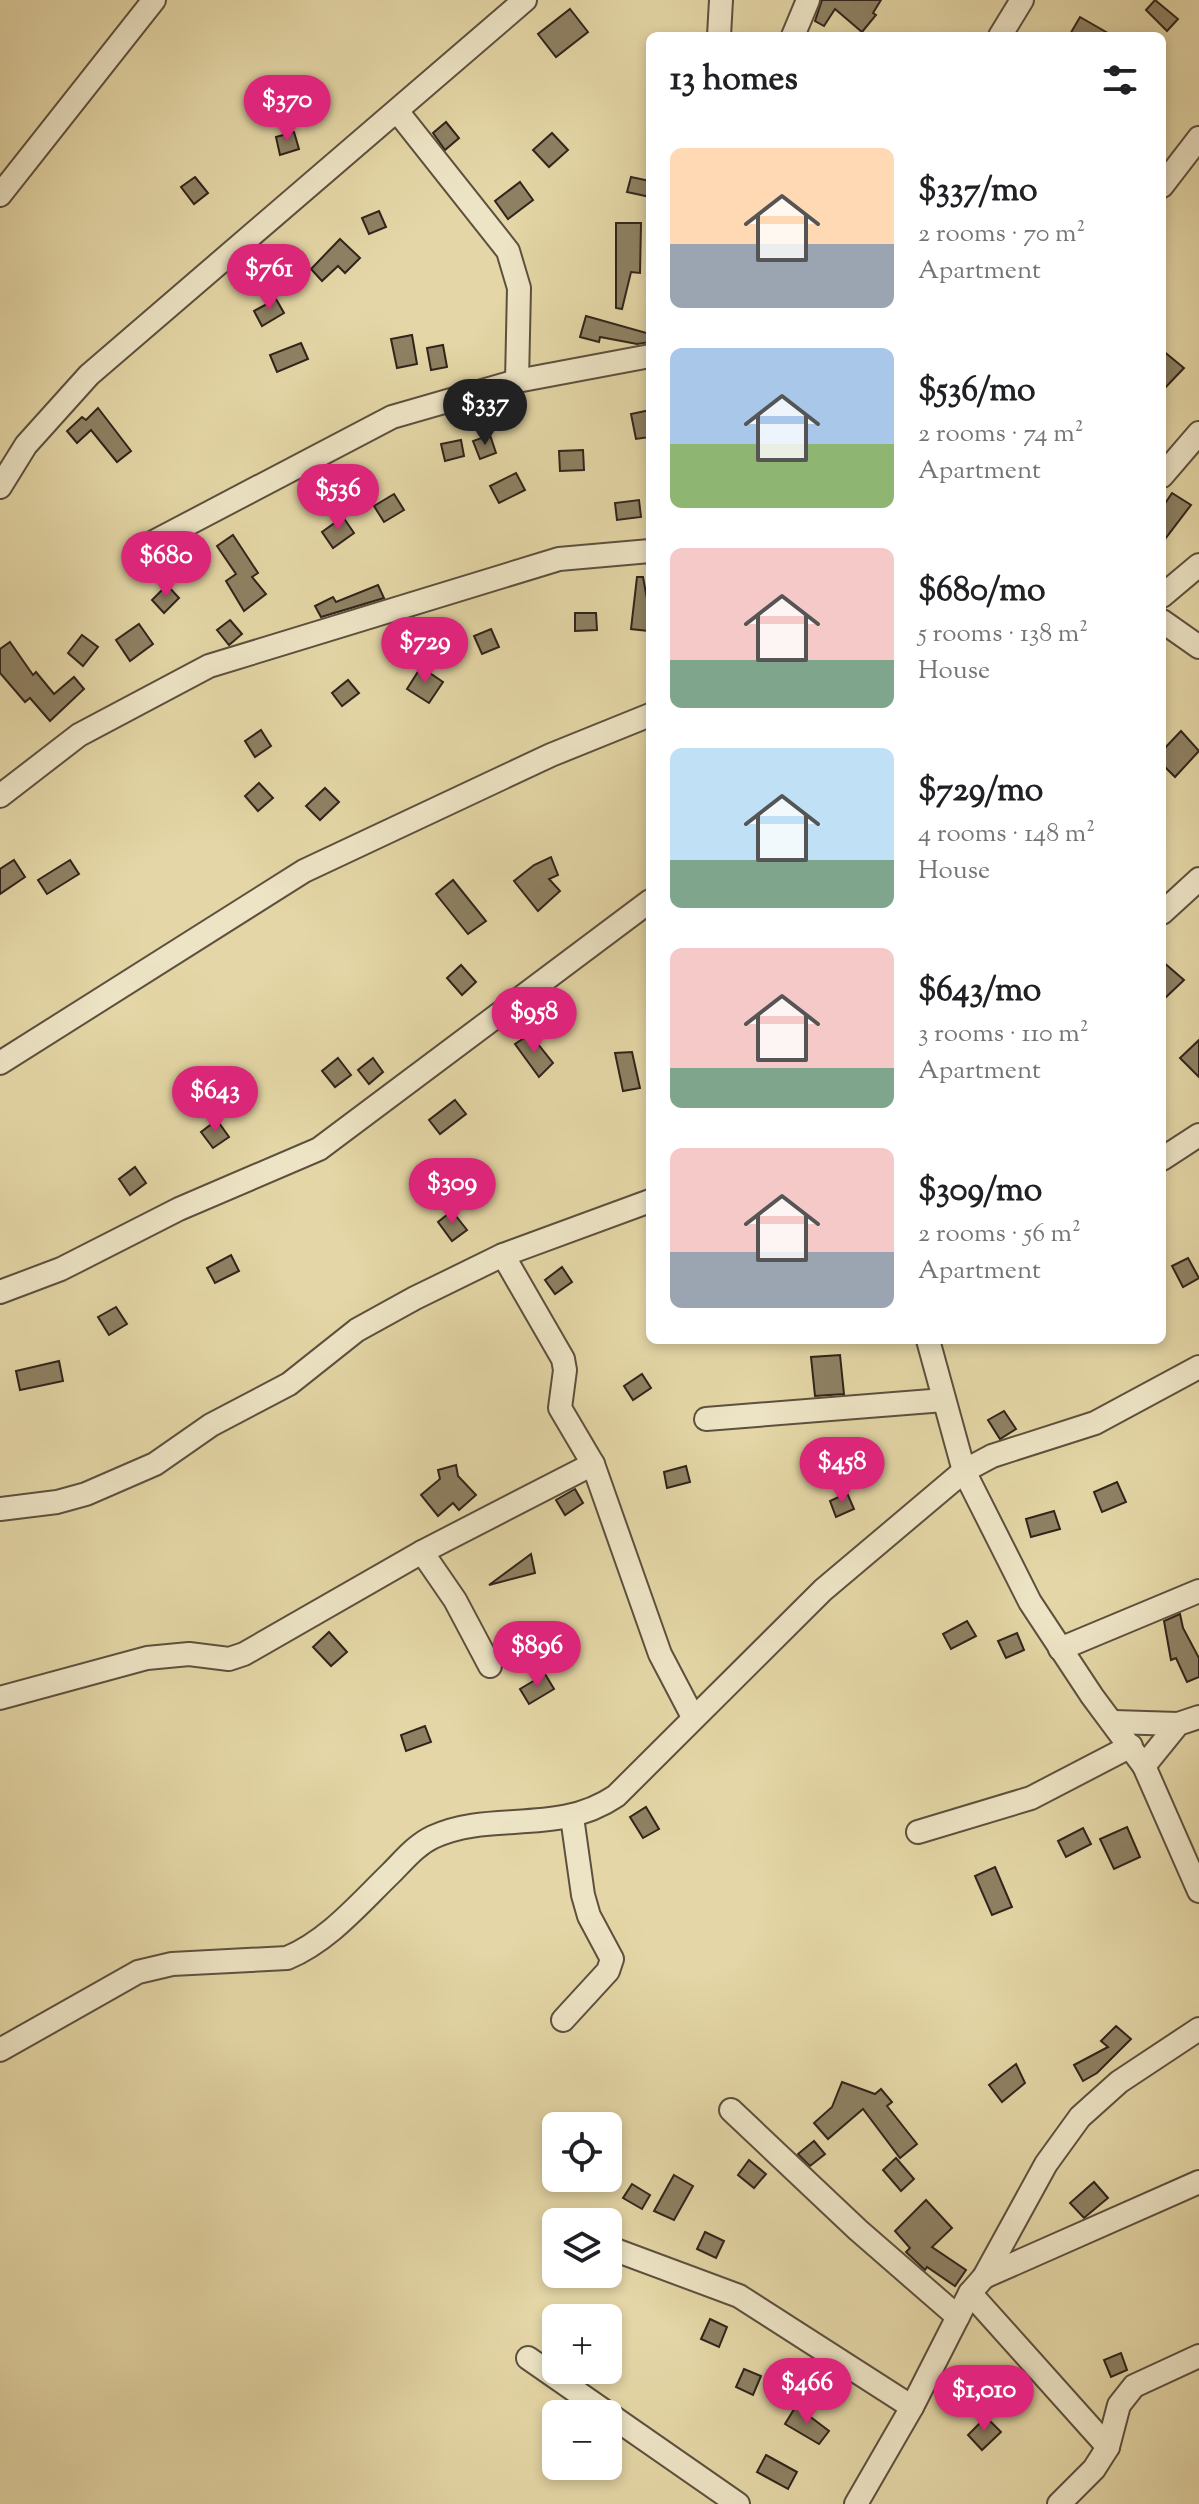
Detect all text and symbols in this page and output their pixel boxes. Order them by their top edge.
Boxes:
text: 13 homes [670,56,798,105]
icon: filters [1098,58,1142,102]
pin: $370 [240,75,334,143]
text: $370 [262,82,312,119]
text: $337/mo [918,167,1037,216]
icon: home [734,180,830,276]
text: 2 rooms · 70 m² [918,216,1085,253]
pin: $761 [222,244,316,312]
text: $761 [245,251,293,288]
text: Apartment [918,253,1041,290]
text: $536/mo [918,367,1036,416]
pin: $337 [438,379,532,447]
icon: home [734,380,830,476]
text: $337 [461,386,509,423]
text: 2 rooms · 74 m² [918,416,1083,453]
text: Apartment [918,453,1041,490]
pin: $536 [291,464,385,532]
text: $536 [315,471,361,508]
pin: $680 [119,531,213,599]
text: $680 [139,538,193,575]
text: $680/mo [918,567,1046,616]
icon: home [734,580,830,676]
text: 5 rooms · 138 m² [918,616,1088,653]
pin: $729 [378,617,472,685]
text: $729 [399,624,451,661]
text: House [918,653,990,690]
text: $729/mo [918,767,1043,816]
icon: home [734,780,830,876]
text: 4 rooms · 148 m² [918,816,1095,853]
text: House [918,853,990,890]
text: $643/mo [918,967,1041,1016]
icon: home [734,980,830,1076]
pin: $958 [487,987,581,1055]
text: $958 [510,994,558,1031]
text: 3 rooms · 110 m² [918,1016,1089,1053]
text: Apartment [918,1053,1041,1090]
pin: $643 [168,1066,262,1134]
text: $643 [190,1073,240,1110]
pin: $309 [405,1158,499,1226]
text: $309 [427,1165,477,1202]
text: $309/mo [918,1167,1042,1216]
icon: home [734,1180,830,1276]
text: 2 rooms · 56 m² [918,1216,1081,1253]
text: Apartment [918,1253,1041,1290]
pin: $458 [795,1437,889,1505]
text: $458 [818,1444,866,1481]
pin: $896 [490,1621,584,1689]
text: $896 [511,1628,563,1665]
map controls [542,2112,622,2480]
button: locate [542,2112,622,2192]
button: layers [542,2208,622,2288]
button: + [542,2304,622,2384]
pin: $466 [760,2358,854,2426]
text: $466 [781,2365,833,2402]
pin: $1,010 [919,2365,1049,2433]
text: $1,010 [952,2372,1016,2409]
button: − [542,2400,622,2480]

